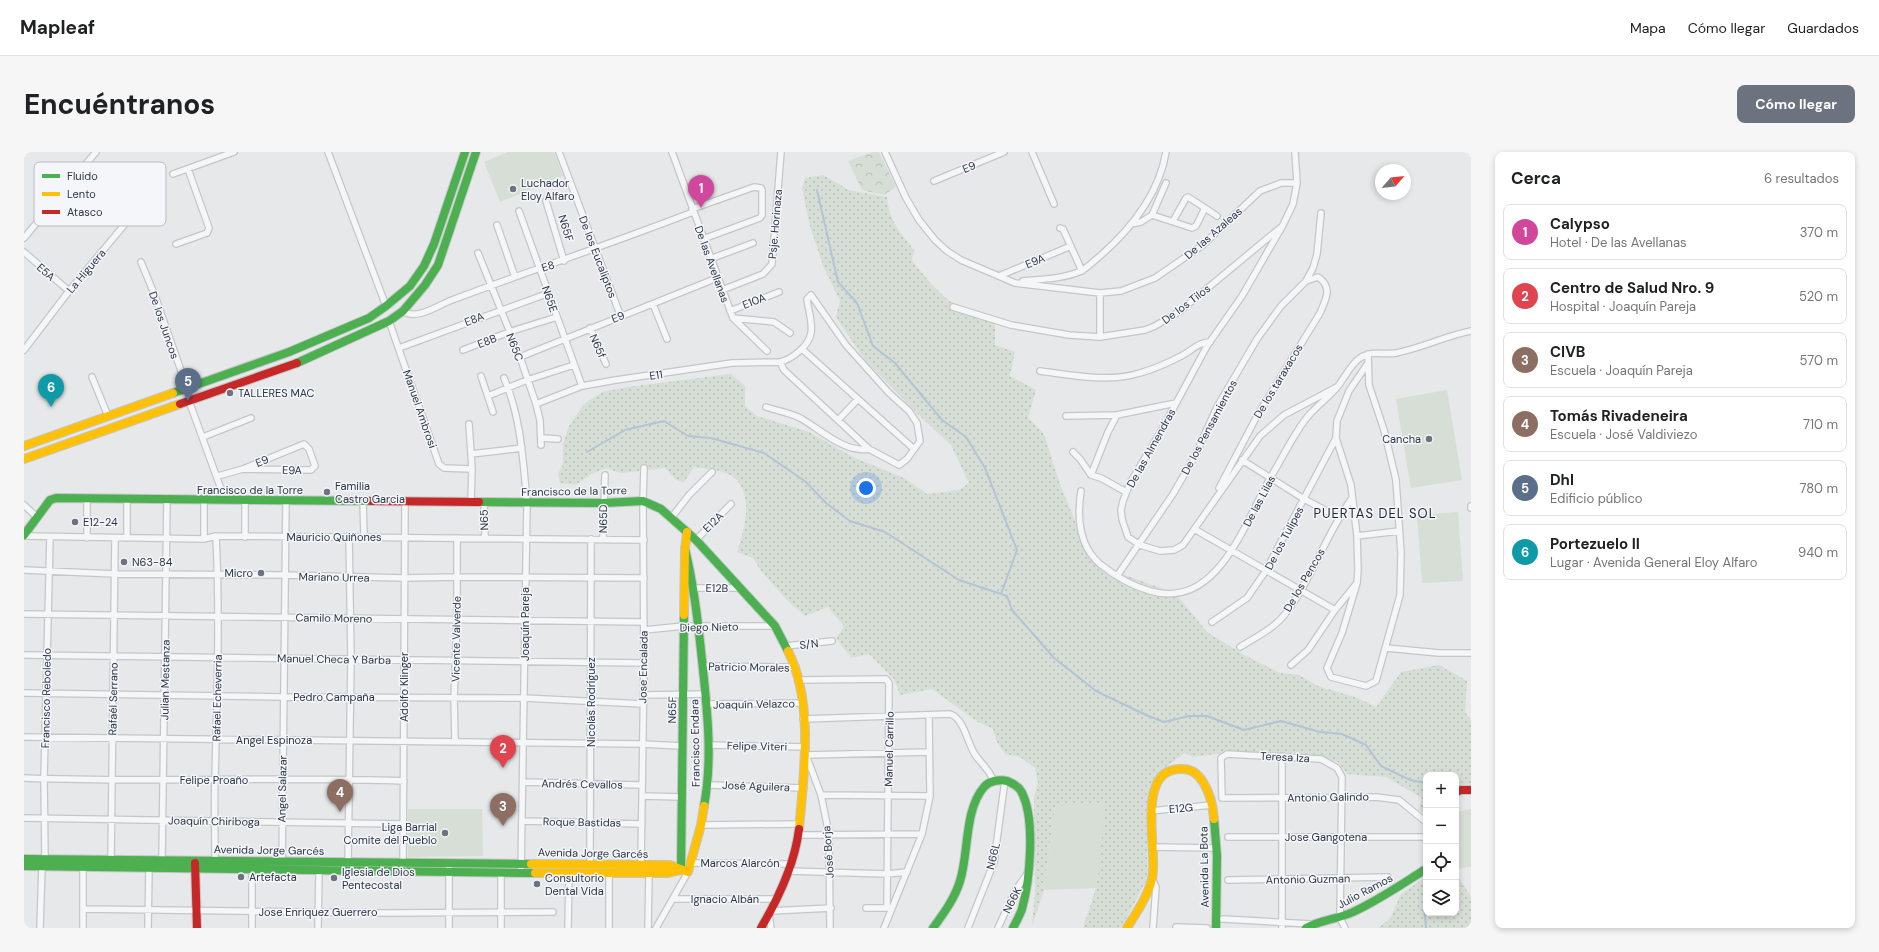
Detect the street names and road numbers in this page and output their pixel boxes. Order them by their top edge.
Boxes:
street label: E9 [960,158,978,176]
street label: Psje. Horinaza [765,189,785,259]
street label: De las Azaleas [1181,204,1245,262]
street label: N65F [555,213,577,243]
street label: De los Eucaliptos [576,214,620,300]
street label: De las Avellanas [692,224,732,304]
street label: La Higuera [63,246,109,296]
street label: E9A [1023,251,1047,271]
street label: E8 [540,257,556,275]
street label: E5A [34,260,58,284]
street label: De los Tilos [1159,281,1213,327]
street label: N65E [539,284,561,314]
street label: De los Juncos [146,289,182,361]
street label: E10A [740,290,768,312]
street label: E9 [609,308,627,326]
street label: E8A [462,309,486,329]
street label: E8B [475,331,499,351]
street label: N65C [503,331,527,363]
street label: N65f [587,332,610,360]
street label: De los taraxacos [1250,341,1306,421]
street label: E11 [649,367,663,383]
street label: Manuel Ambrosi [400,368,440,450]
street label: De los Pensamientos [1178,377,1240,477]
street label: De las Almendras [1123,406,1179,490]
street label: E9 [253,452,271,470]
street label: E9A [282,463,302,477]
street label: De las Lilas [1240,473,1278,529]
street label: Francisco de la Torre [197,483,303,497]
street label: Francisco de la Torre [521,483,627,499]
street label: N65D [596,504,610,533]
street label: De los Tulipes [1261,504,1307,572]
street label: N65 [477,509,491,531]
street label: E12A [700,509,726,535]
street label: Mauricio Quiñones [286,530,382,544]
street label: De los Pencos [1280,546,1328,614]
street label: Mariano Urrea [298,569,370,585]
street label: E12B [706,581,729,595]
street label: Joaquín Pareja [518,587,532,661]
street label: Vicente Valverde [448,596,464,682]
street label: Camilo Moreno [295,610,373,626]
street label: Diego Nieto [679,619,739,635]
street label: Jose Encalada [635,630,651,704]
street label: S/N [799,636,819,652]
street label: Julian Mestanza [157,640,173,720]
street label: Francisco Reboledo [38,648,54,748]
street label: Manuel Checa Y Barba [277,651,391,667]
street label: Adolfo Klinger [397,652,411,722]
street label: Rafael Echeverria [209,654,225,742]
street label: Nicolás Rodríguez [584,657,598,747]
street label: Patricio Morales [708,659,790,675]
street label: Rafaél Serrano [105,662,121,736]
street label: Pedro Campaña [293,690,375,704]
street label: N65F [665,696,679,724]
street label: Joaquín Velazco [713,696,795,712]
street label: Francisco Endara [687,699,703,787]
street label: Manuel Carrillo [881,711,897,787]
street label: Angel Espinoza [236,733,312,747]
street label: Felipe Viteri [727,738,787,754]
street label: Teresa Iza [1260,749,1310,765]
street label: Angel Salazar [274,755,290,823]
street label: Felipe Proaño [180,773,248,787]
street label: Andrés Cevallos [541,776,623,792]
street label: José Aguilera [722,778,790,794]
street label: Antonio Galindo [1287,789,1369,805]
street label: E12G [1168,800,1194,816]
street label: Joaquín Chiriboga [168,813,260,829]
street label: Roque Bastidas [543,814,621,830]
street label: José Borja [819,825,837,879]
street label: Avenida La Bota [1196,826,1212,908]
street label: Jose Gangotena [1285,830,1367,844]
street label: N66L [983,841,1003,871]
street label: Avenida Jorge Garcés [214,842,324,858]
street label: Avenida Jorge Garcés [538,845,648,861]
street label: Marcos Alarcón [700,856,780,870]
street label: Antonio Guzman [1266,871,1350,887]
street label: Julio Ramos [1335,871,1395,911]
street label: N66K [999,884,1025,916]
street label: Ignacio Albán [691,892,759,906]
street label: Jose Enriquez Guerrero [259,905,377,919]

